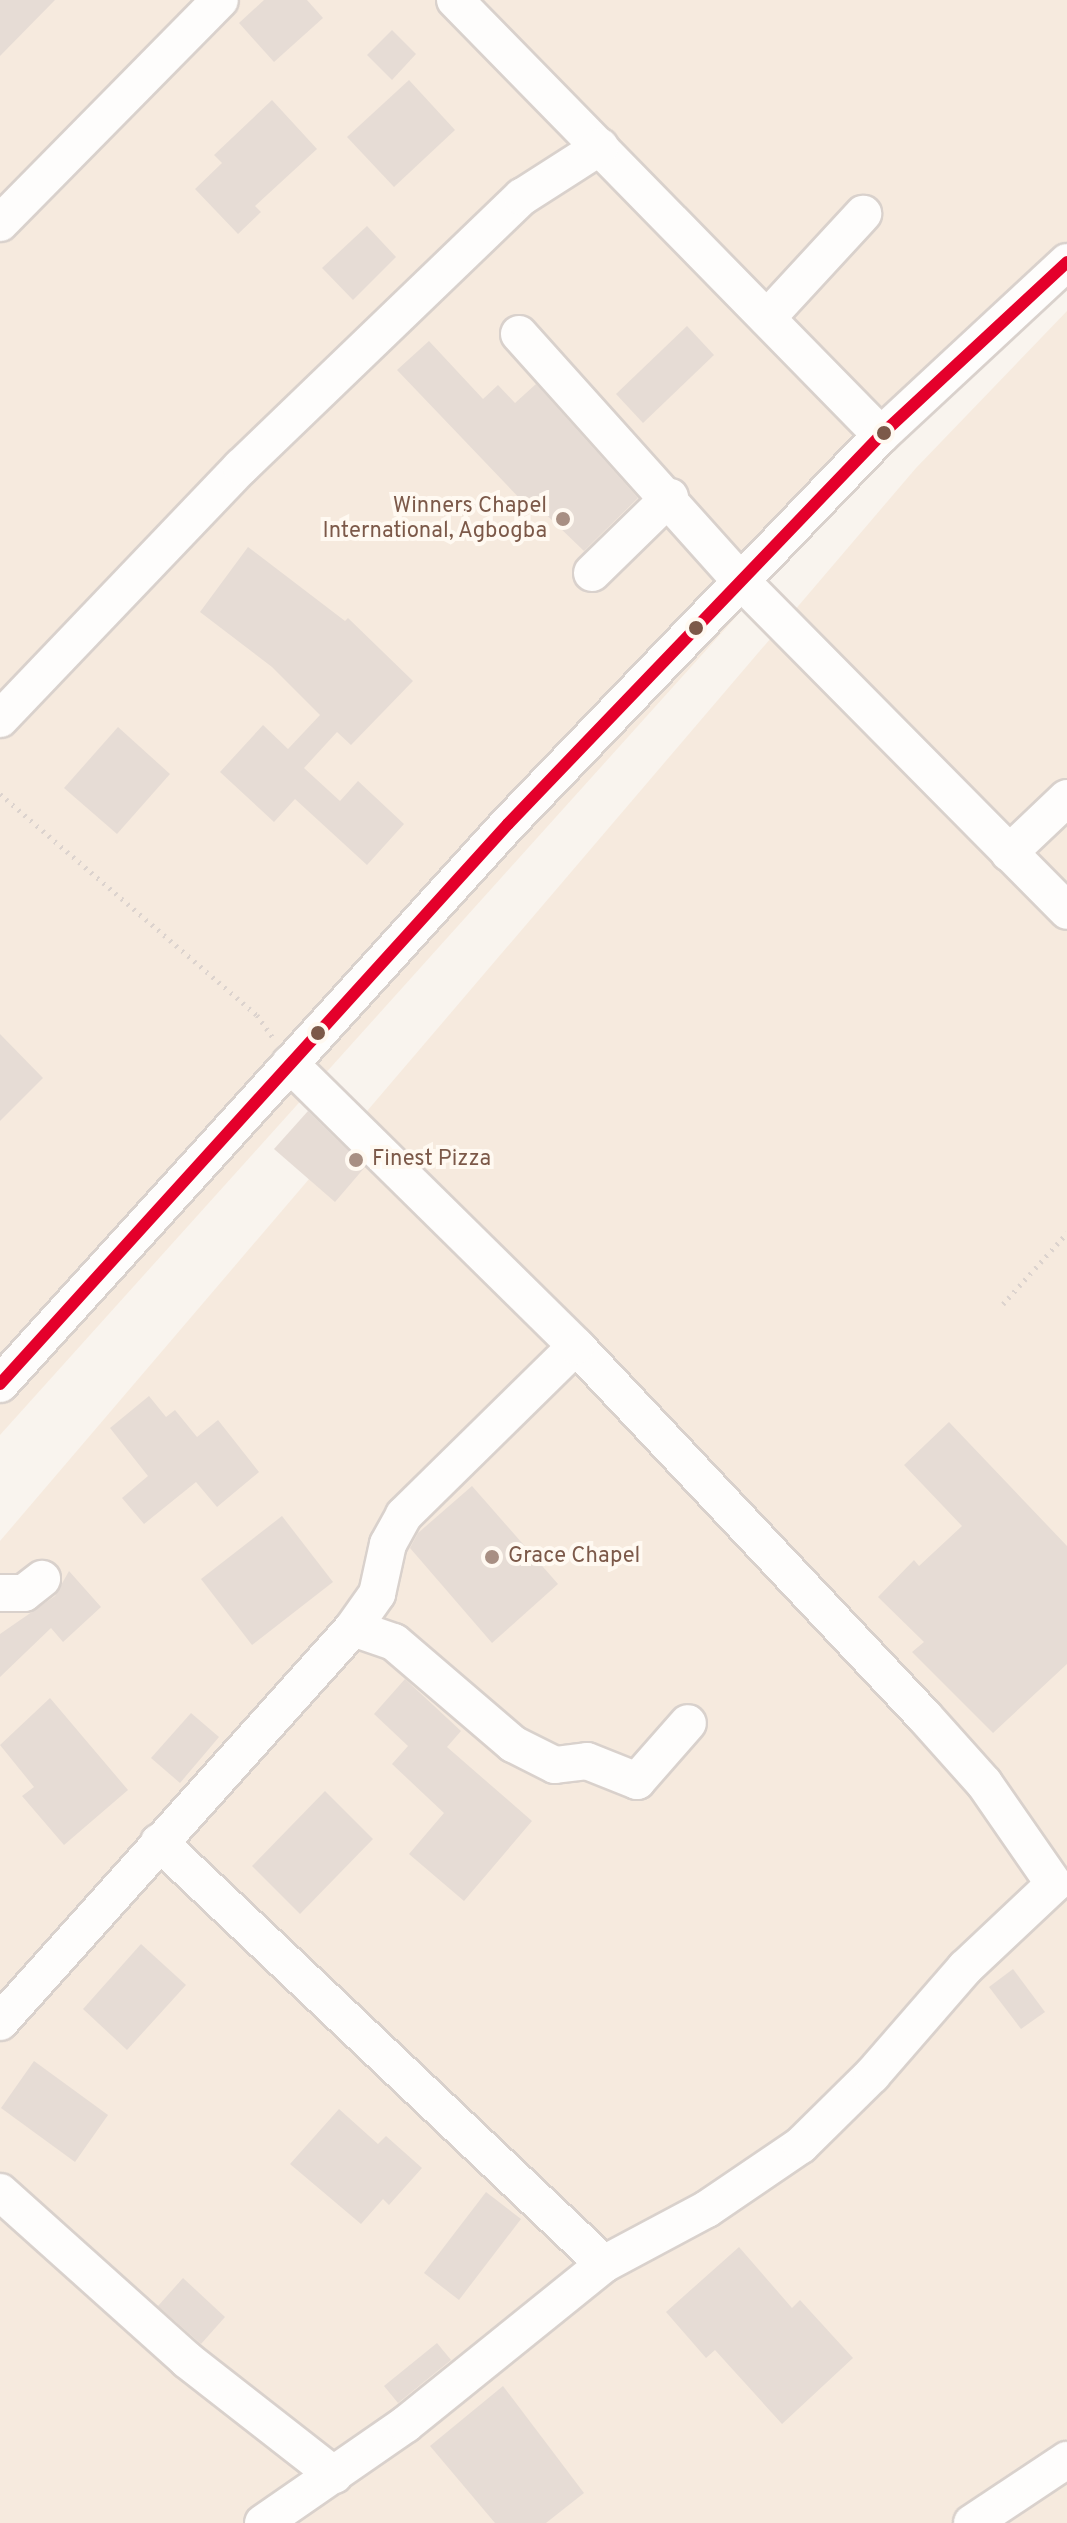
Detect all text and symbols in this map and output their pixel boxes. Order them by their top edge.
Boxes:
unlabelled marker [876,425,892,441]
place label: Winners Chapel International, Agbogba [322,493,547,544]
marker: Winners Chapel International, Agbogba [554,510,572,528]
unlabelled marker [688,620,704,636]
unlabelled marker [310,1025,326,1041]
place label: Finest Pizza [372,1147,491,1173]
marker: Finest Pizza [347,1151,365,1169]
place label: Grace Chapel [508,1544,640,1570]
marker: Grace Chapel [483,1548,501,1566]

